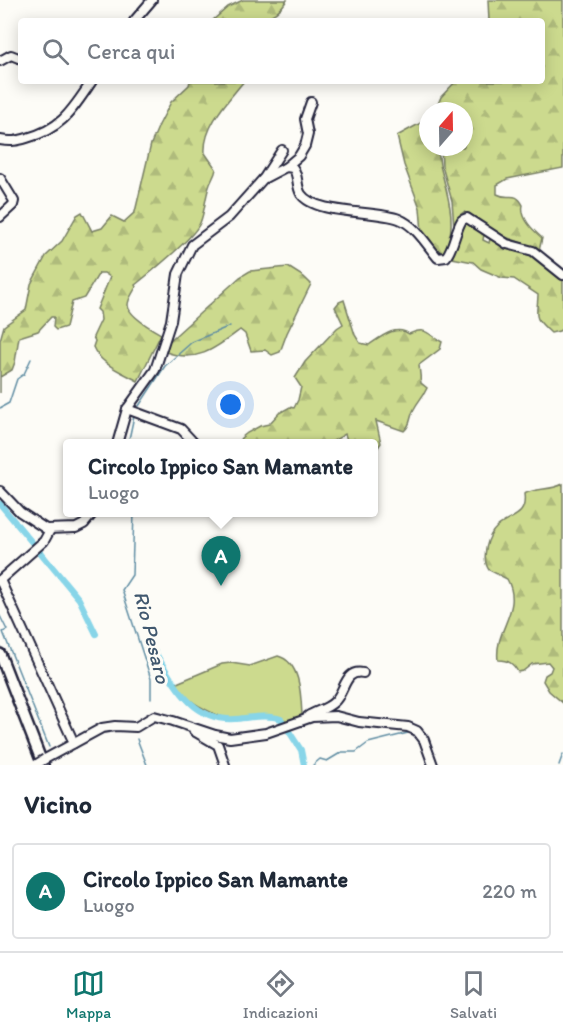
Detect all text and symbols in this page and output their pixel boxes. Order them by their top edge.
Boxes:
search box [18,18,545,84]
icon: search [39,35,72,68]
text: Cerca qui [87,38,175,65]
north arrow [419,102,473,156]
your location [216,390,245,419]
popup [63,439,378,517]
text: Circolo Ippico San Mamante [88,453,353,480]
text: Luogo [88,480,140,504]
pin: A [202,536,240,586]
water label: Rio Pesaro [129,588,176,687]
text: Vicino [24,788,92,820]
text: Circolo Ippico San Mamante [83,866,348,893]
text: A [39,879,52,903]
text: 220 m [482,879,537,903]
text: Luogo [83,893,135,917]
tab: Mappa [66,967,111,1022]
tab: Indicazioni [243,967,318,1022]
tab: Salvati [450,967,497,1022]

